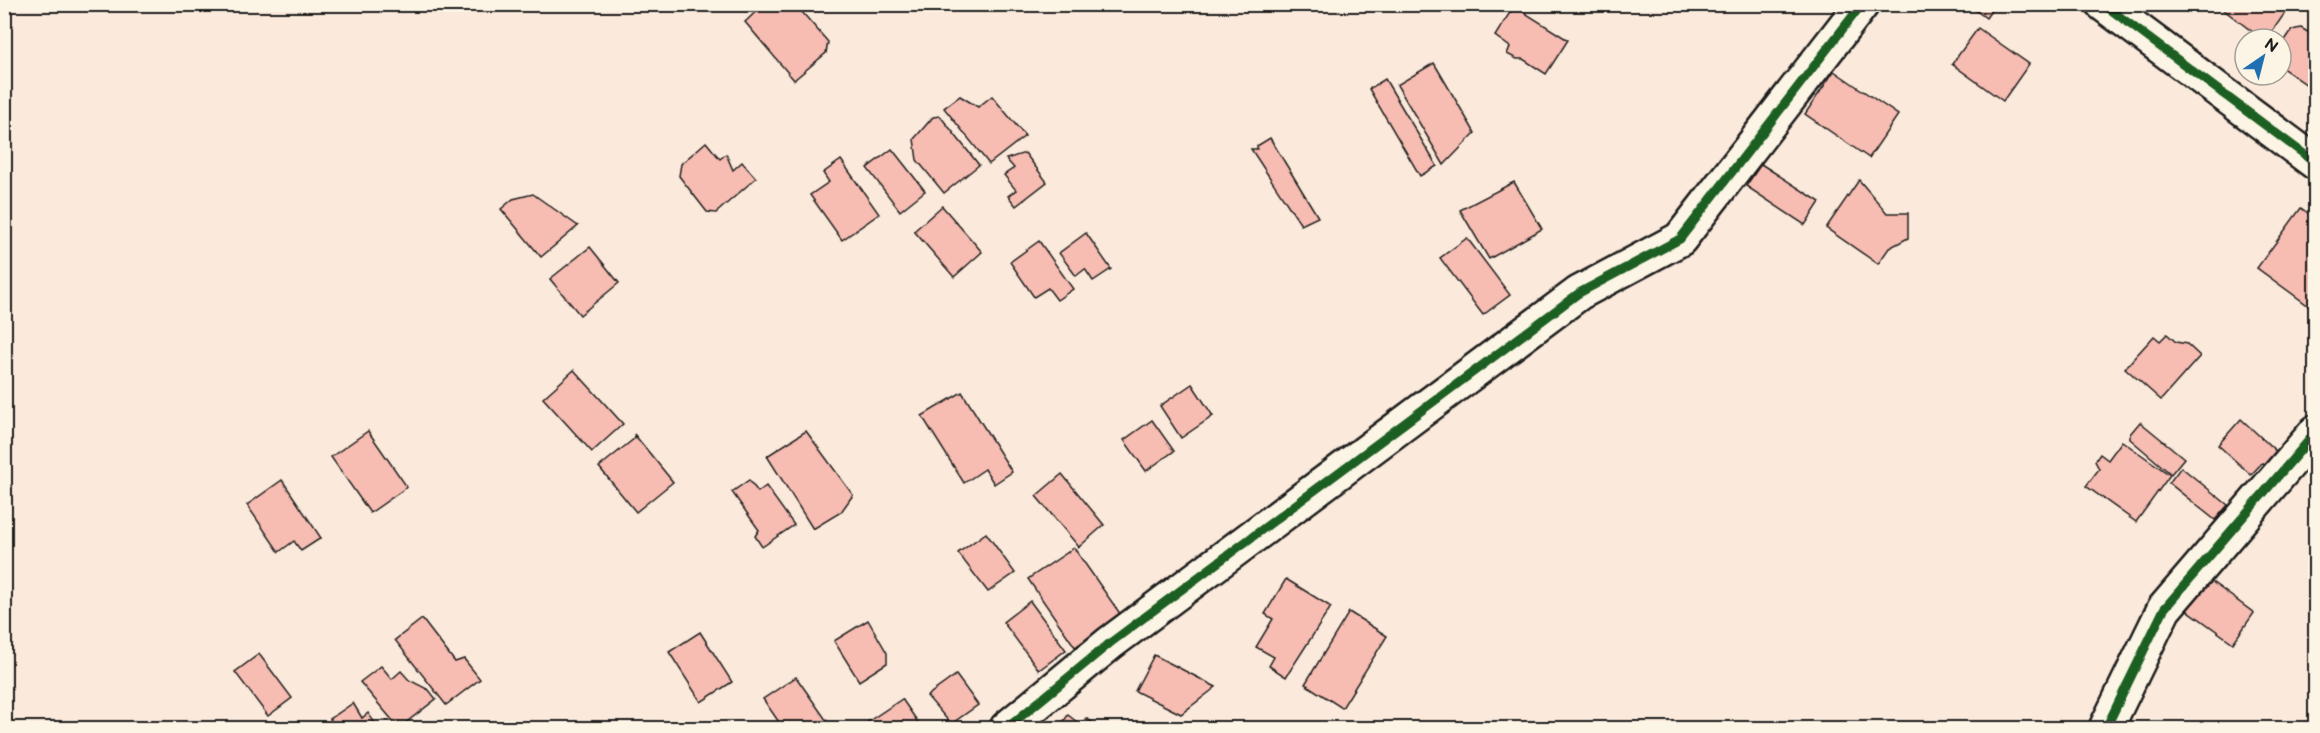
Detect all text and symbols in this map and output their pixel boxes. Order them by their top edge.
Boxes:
north arrow [2233,27,2293,87]
text: N [2260,35,2281,57]

